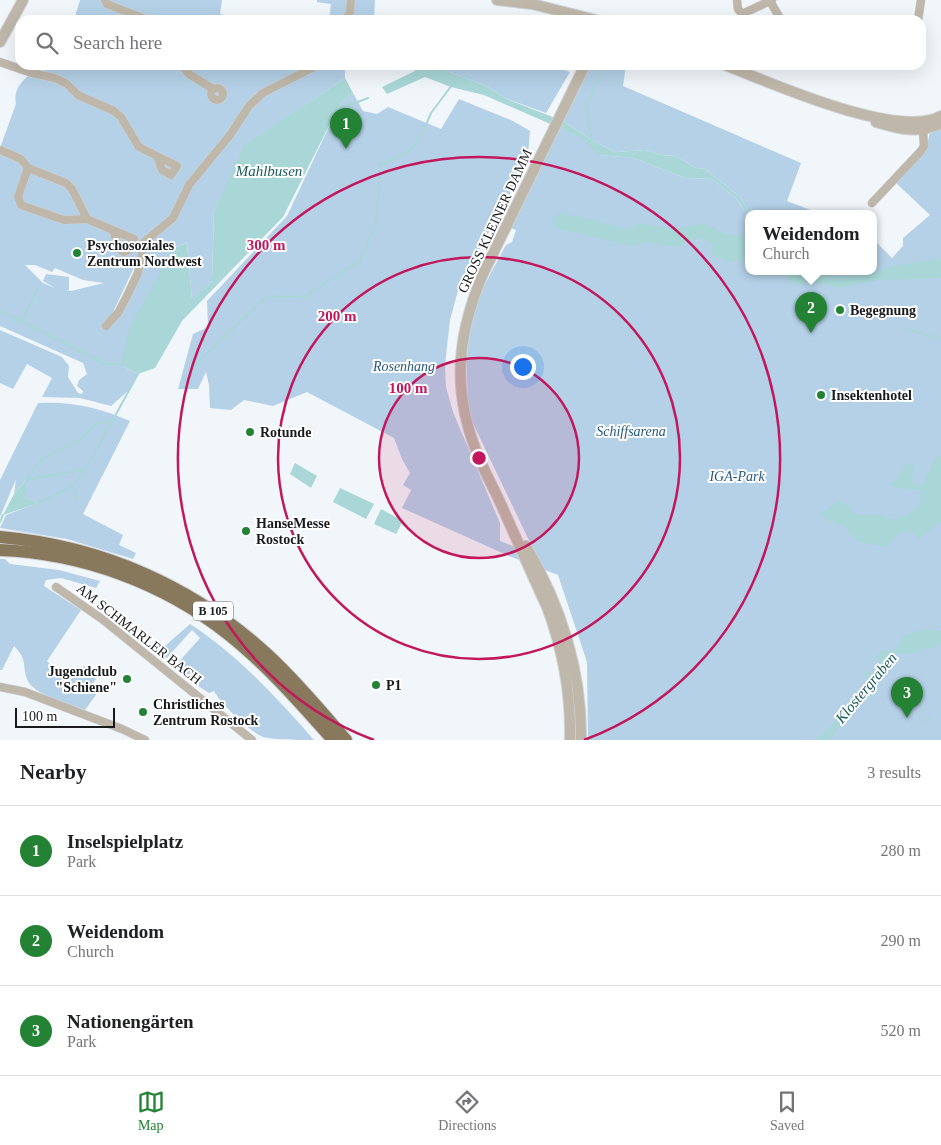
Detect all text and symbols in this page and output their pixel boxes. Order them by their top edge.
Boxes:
search box [15,15,926,70]
icon: search [33,29,61,57]
text: Search here [73,32,162,53]
pin: 1 [330,108,362,149]
street label: GROSS KLEINER DAMM [455,146,535,295]
water label: Mahlbusen [235,163,302,179]
popup [745,210,877,275]
text: Weidendom [762,223,860,244]
text: 300 m [247,237,286,253]
place label: Psychosoziales Zentrum Nordwest [87,238,202,269]
text: Church [762,245,810,262]
marker: Psychosoziales Zentrum Nordwest [71,247,83,259]
pin: 2 [795,292,827,333]
place label: Begegnung [850,303,916,318]
marker: Begegnung [834,304,846,316]
text: 200 m [318,308,357,324]
your location [510,354,536,380]
park label: Rosenhang [372,359,435,374]
text: 100 m [389,380,428,396]
place label: Insektenhotel [831,388,912,403]
marker: Insektenhotel [815,389,827,401]
park label: Schiffsarena [596,424,666,439]
place label: Rotunde [260,425,311,440]
marker: Rotunde [244,426,256,438]
centre of rings [470,449,488,467]
park label: IGA-Park [708,469,765,484]
place label: HanseMesse Rostock [256,516,330,547]
marker: HanseMesse Rostock [240,525,252,537]
street label: AM SCHMARLER BACH [74,581,204,687]
road number: B 105 [193,602,233,620]
water label: Klostergraben [832,650,900,727]
place label: Jugendclub "Schiene" [48,664,117,695]
marker: Jugendclub "Schiene" [121,673,133,685]
pin: 3 [891,677,923,718]
place label: P1 [386,678,402,693]
marker: P1 [370,679,382,691]
place label: Christliches Zentrum Rostock [153,697,259,728]
scale bar [15,705,115,728]
marker: Christliches Zentrum Rostock [137,706,149,718]
text: 100 m [22,709,57,724]
text: Nearby [20,760,87,784]
text: 3 results [867,764,921,781]
text: Inselspielplatz [67,831,183,852]
text: 1 [32,842,40,859]
text: 280 m [881,842,921,859]
text: Park [67,853,96,870]
text: Weidendom [67,921,164,942]
text: 2 [32,932,40,949]
text: 290 m [881,932,921,949]
text: Church [67,943,114,960]
text: Nationengärten [67,1011,194,1032]
text: 3 [32,1022,40,1039]
text: 520 m [881,1022,921,1039]
text: Park [67,1033,96,1050]
tab: Map [137,1088,165,1134]
tab: Directions [438,1088,497,1134]
tab: Saved [770,1088,804,1134]

